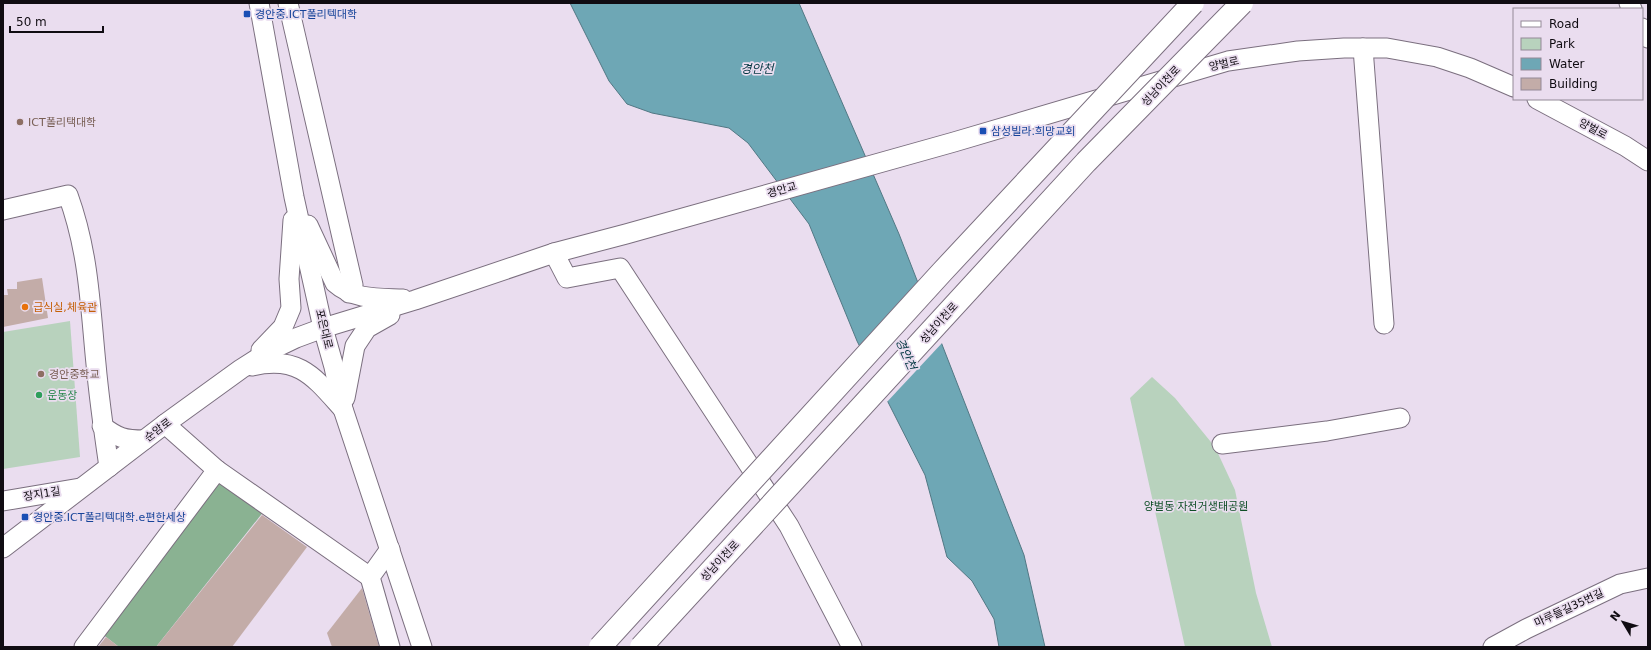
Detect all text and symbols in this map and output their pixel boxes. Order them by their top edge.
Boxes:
scale bar [10,8,103,34]
place label: 경안중.ICT폴리텍대학 [255,8,357,21]
legend [1513,8,1643,100]
marker: 경안중.ICT폴리텍대학 [242,9,252,19]
text: 50 m [16,15,47,29]
text: Road [1549,17,1579,31]
text: Park [1549,37,1575,51]
street label: 양벌로 [1208,54,1240,74]
text: Water [1549,57,1585,71]
water label: 경안천 [740,62,776,76]
street label: 성남이천로 [1139,63,1183,109]
text: Building [1549,77,1598,91]
place label: ICT폴리택대학 [28,116,96,129]
street label: 양벌로 [1577,116,1609,142]
marker: ICT폴리택대학 [15,117,25,127]
place label: 삼성빌라.희망교회 [991,125,1075,138]
marker: 삼성빌라.희망교회 [978,126,988,136]
street label: 경안교 [766,180,798,200]
street label: 성남이천로 [917,300,961,346]
place label: 급식실,체육관 [33,301,97,314]
marker: 급식실,체육관 [20,302,30,312]
street label: 포은대로 [313,308,335,350]
water label: 경안천 [893,336,920,374]
place label: 경안중학교 [49,368,100,381]
marker: 경안중학교 [36,369,46,379]
place label: 운동장 [47,389,77,402]
marker: 운동장 [34,390,44,400]
street label: 순암로 [142,416,174,444]
street label: 장지1길 [23,485,61,503]
park label: 양벌동 자전거생태공원 [1144,500,1248,513]
place label: 경안중.ICT폴리텍대학.e편한세상 [33,511,186,524]
marker: 경안중.ICT폴리텍대학.e편한세상 [20,512,30,522]
street label: 성남이천로 [698,538,742,584]
street label: 마루들길35번길 [1532,586,1606,630]
north arrow [1603,602,1643,642]
text: N [1608,609,1623,624]

